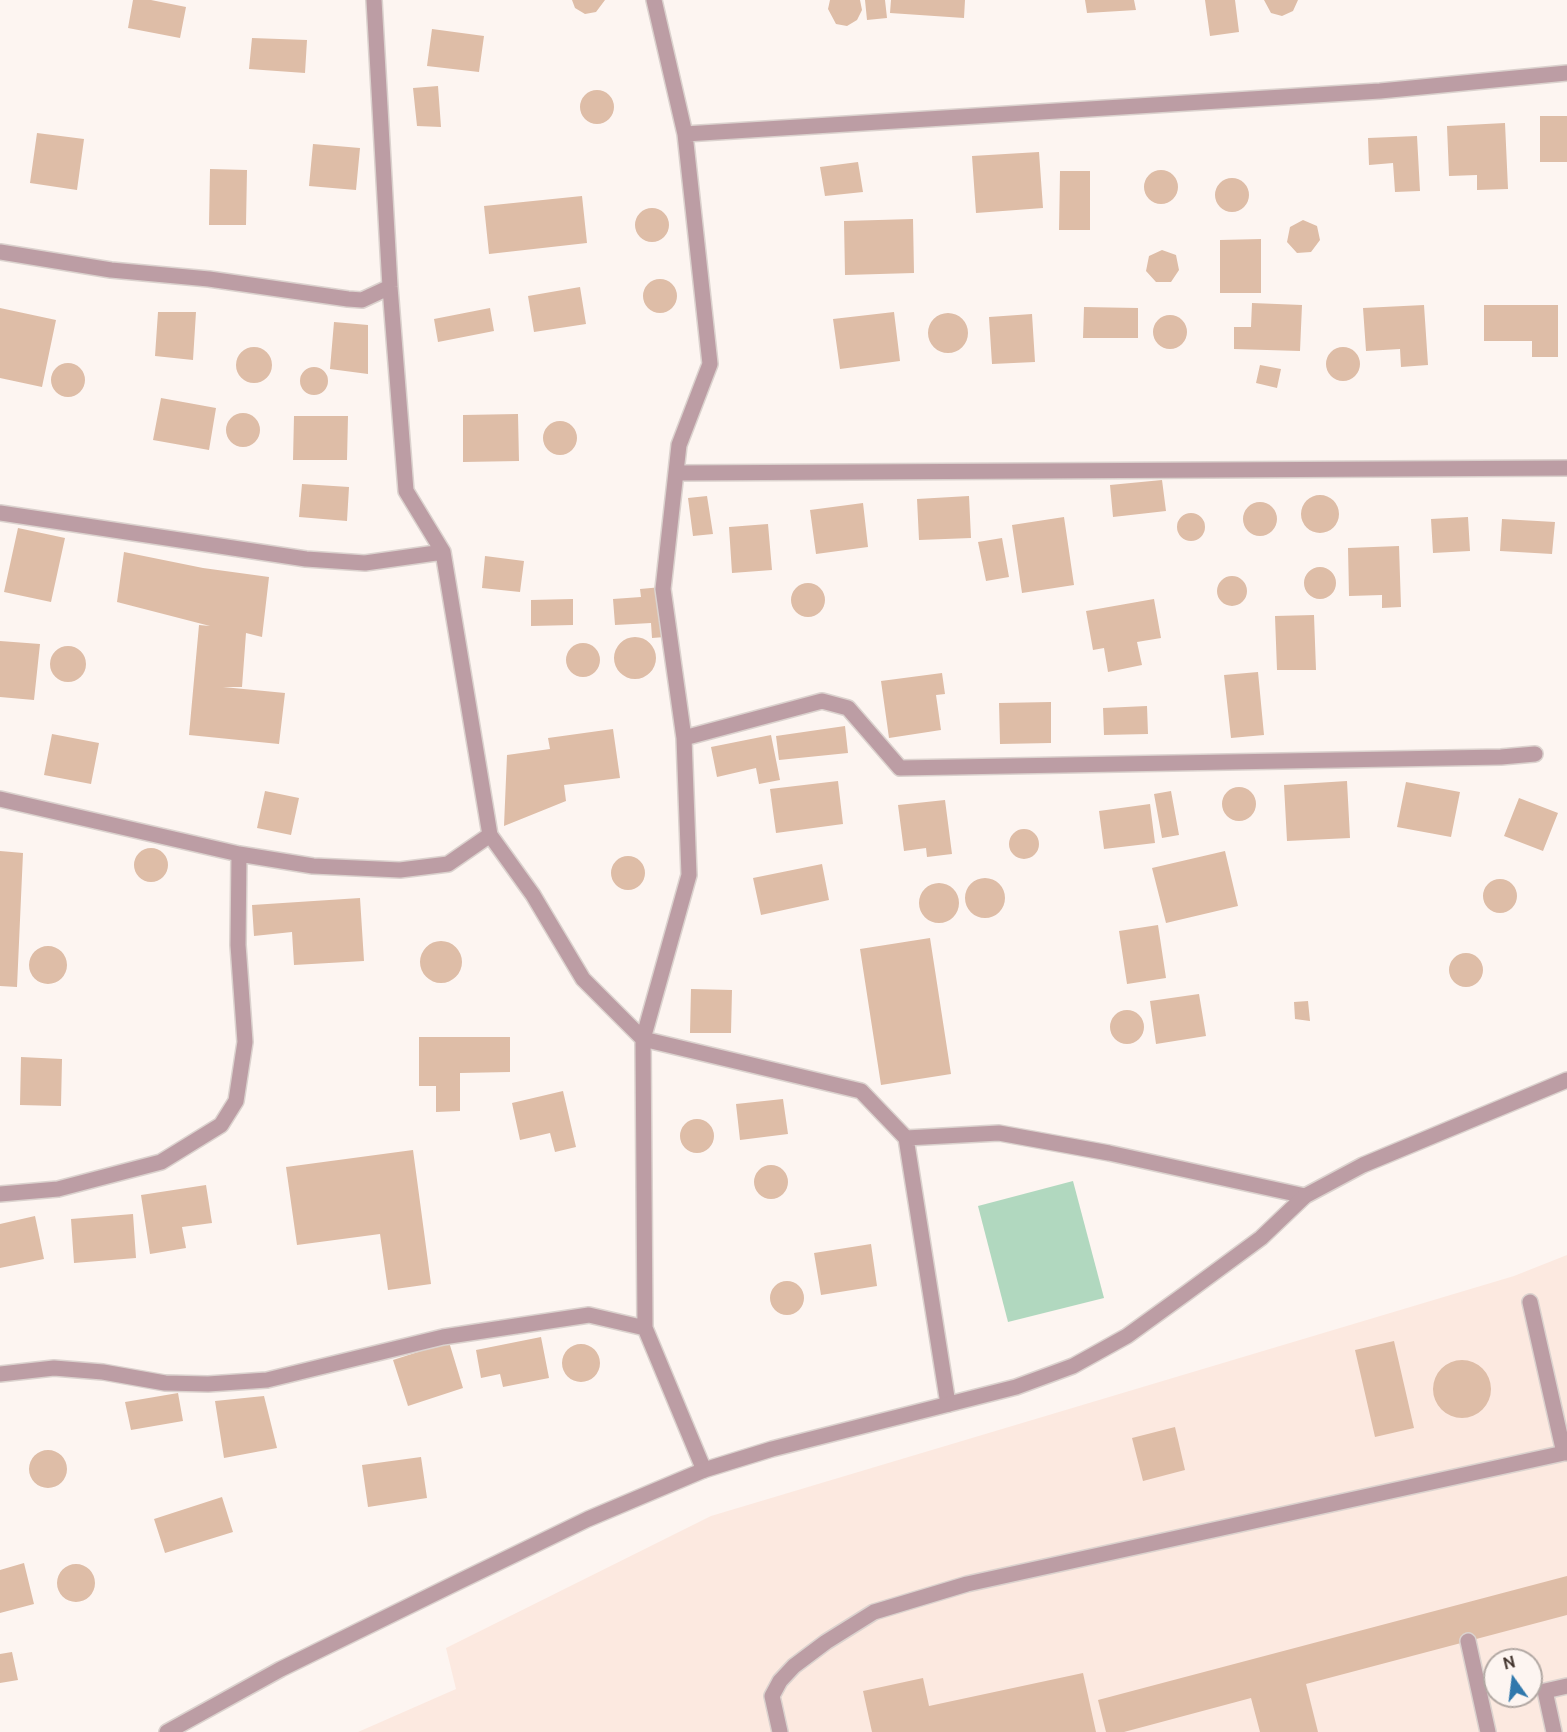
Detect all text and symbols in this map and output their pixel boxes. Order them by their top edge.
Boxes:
north arrow [1483,1648,1543,1708]
text: N [1501,1652,1517,1673]

